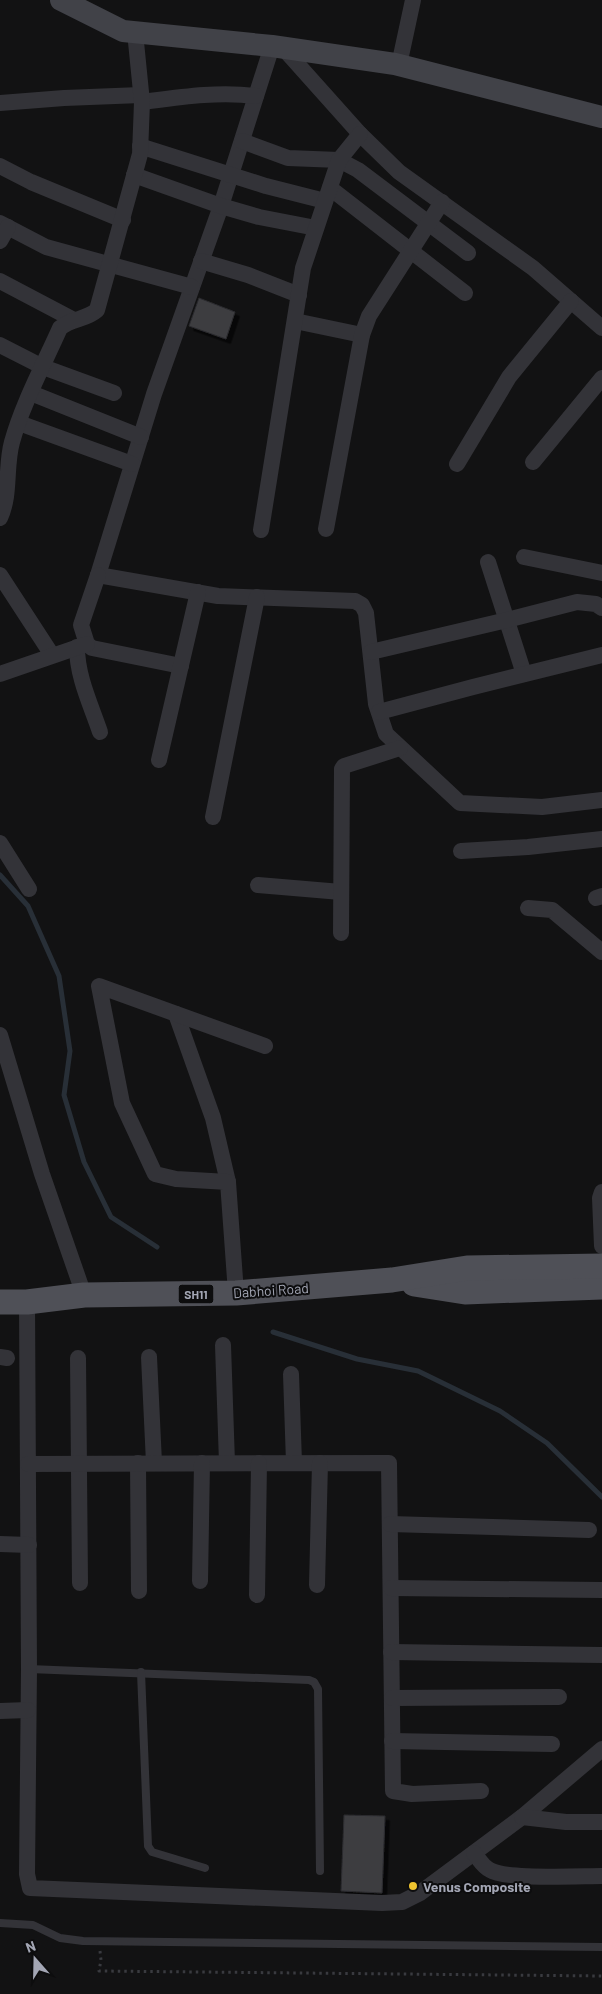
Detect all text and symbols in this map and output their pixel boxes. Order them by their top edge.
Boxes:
street label: Dabhoi Road [233,1279,309,1301]
road number: SH11 [178,1285,214,1304]
place label: Venus Composite [423,1878,531,1895]
marker: Venus Composite [407,1880,419,1892]
north arrow [10,1934,60,1984]
text: N [23,1937,38,1956]

